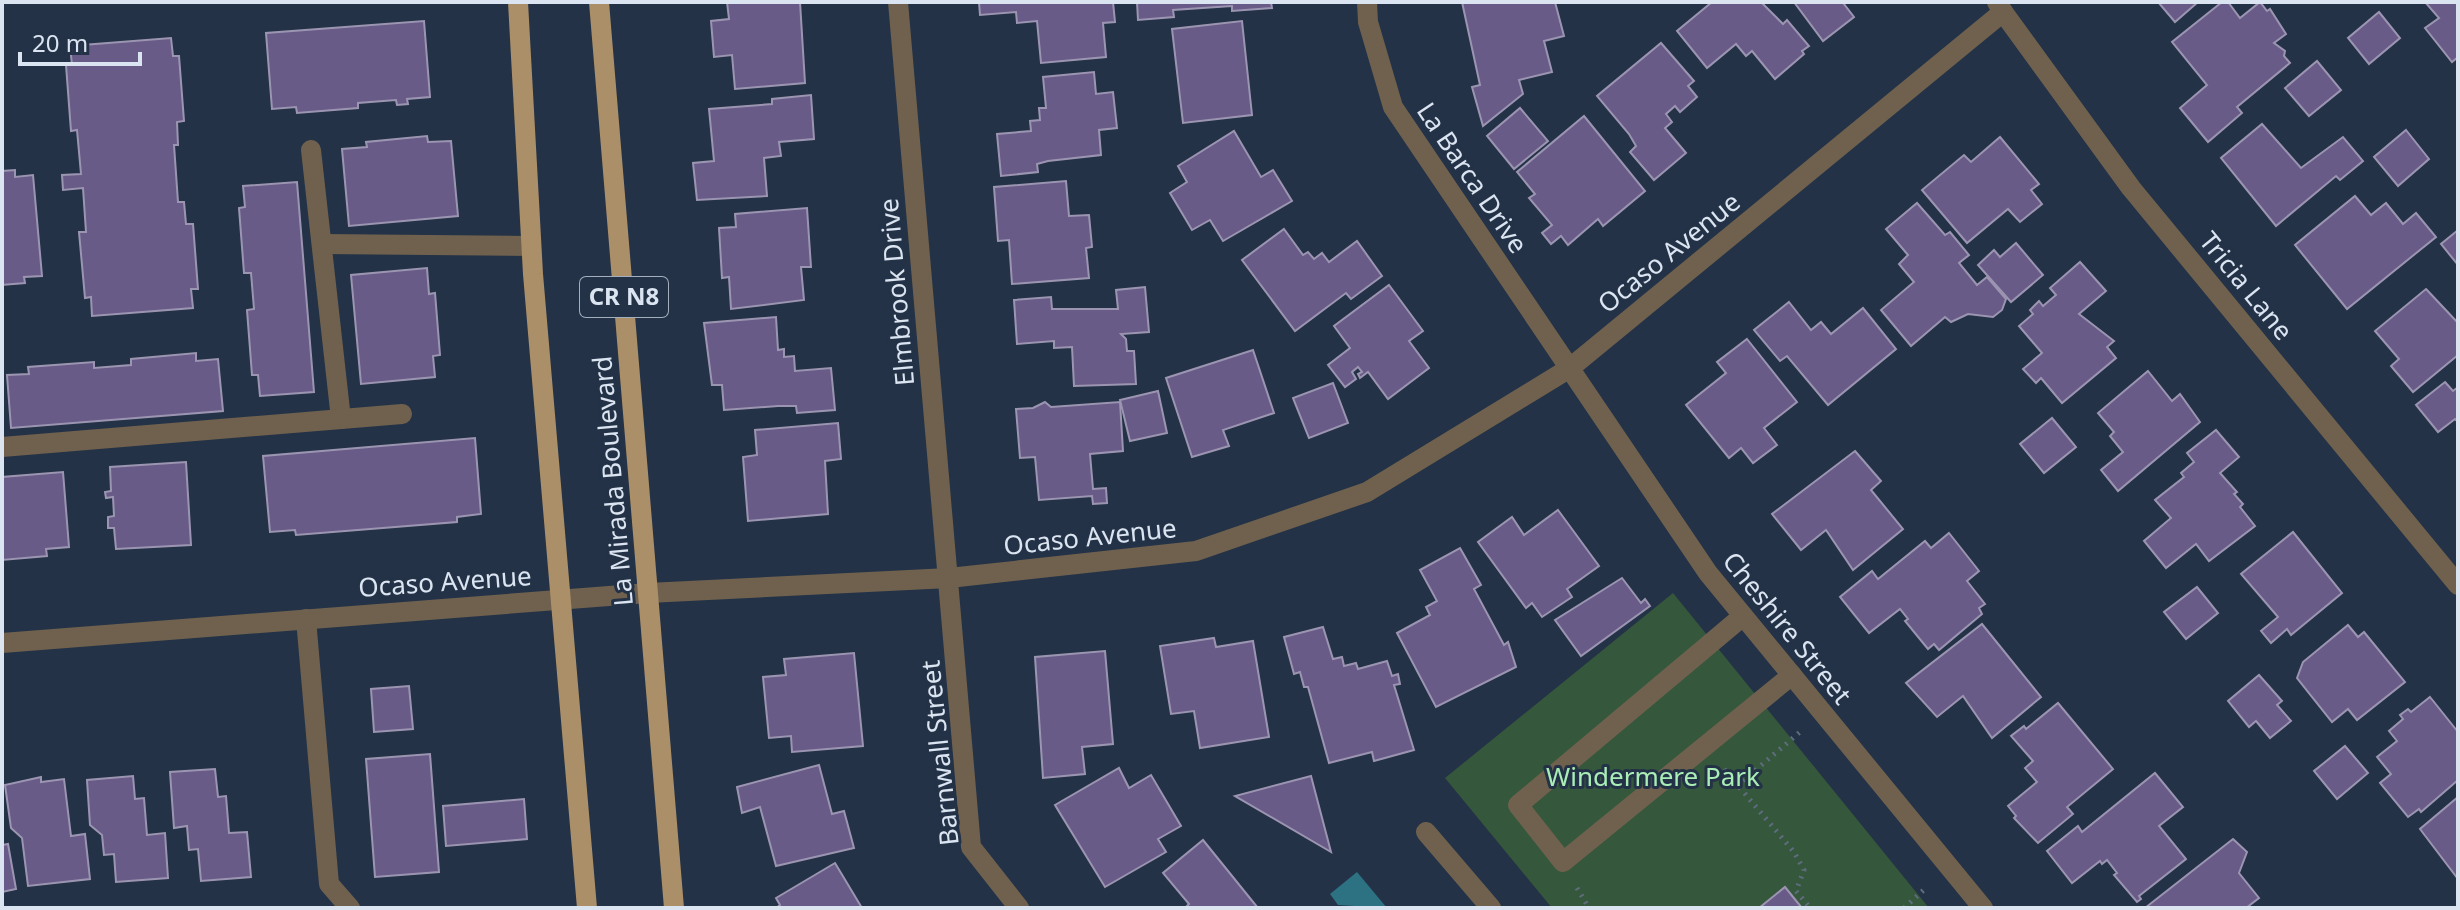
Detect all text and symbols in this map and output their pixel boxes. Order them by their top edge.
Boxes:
scale bar [20,16,140,66]
text: 20 m [32,26,88,59]
street label: La Barca Drive [1409,95,1537,260]
street label: Ocaso Avenue [1590,184,1747,321]
street label: Elmbrook Drive [870,197,922,387]
street label: Tricia Lane [2192,223,2302,347]
road number: CR N8 [580,277,668,317]
street label: La Mirada Boulevard [583,355,641,608]
street label: Ocaso Avenue [1002,509,1178,563]
street label: Cheshire Street [1715,544,1860,711]
street label: Ocaso Avenue [357,557,533,605]
street label: Barnwall Street [911,659,967,848]
park label: Windermere Park [1546,758,1760,794]

